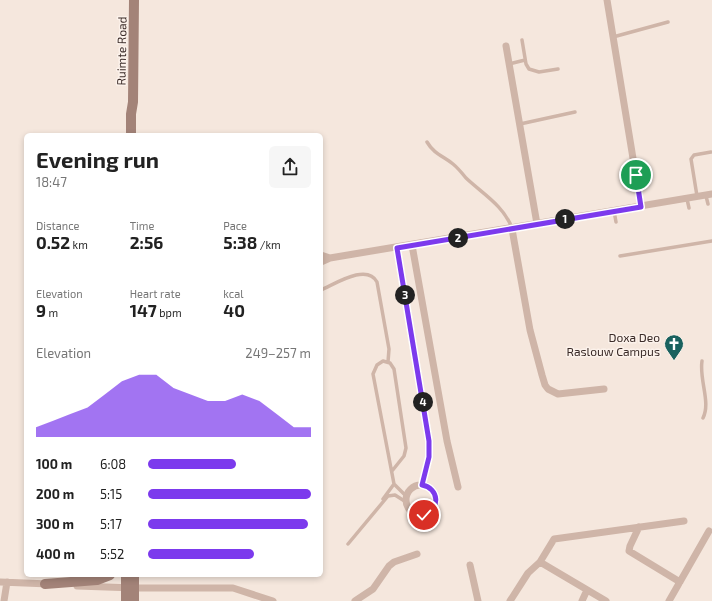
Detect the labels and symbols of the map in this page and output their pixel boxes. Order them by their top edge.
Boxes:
street label: Ruimte Road [113,16,129,86]
pin [619,158,653,192]
pin: 1 [555,209,575,229]
pin: 2 [448,228,468,248]
pin: 3 [395,285,415,305]
place label: Doxa Deo Raslouw Campus [567,330,660,358]
church icon: Doxa Deo Raslouw Campus [663,333,685,361]
pin: 4 [413,392,433,412]
pin [407,498,441,532]

